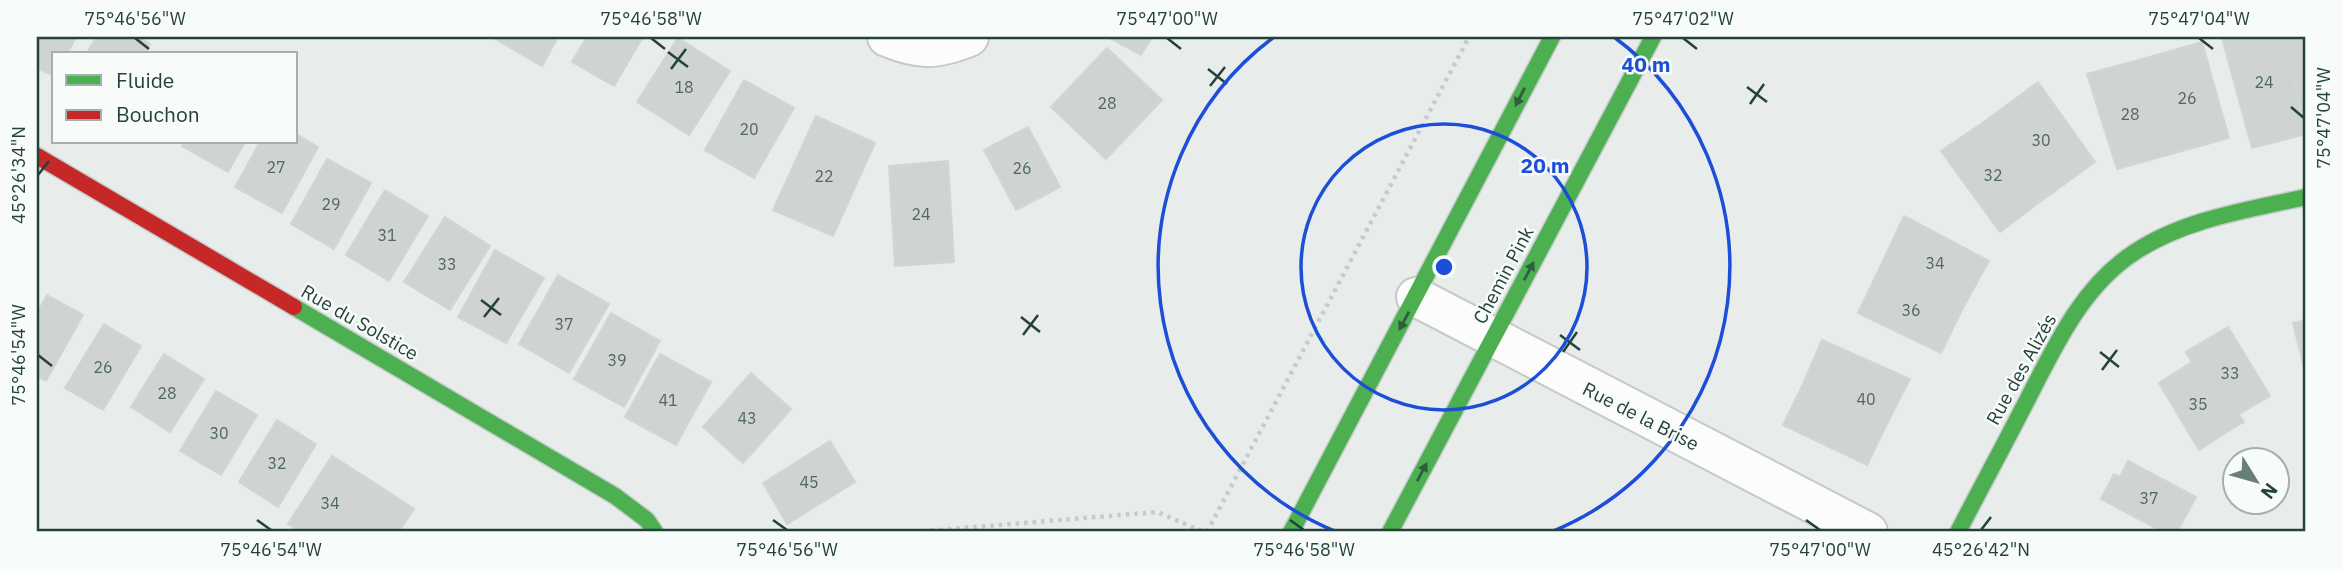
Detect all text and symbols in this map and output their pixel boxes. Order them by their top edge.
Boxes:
text: 75°46'56"W [84,7,186,30]
text: 75°46'58"W [600,7,702,30]
text: 75°47'00"W [1116,7,1218,30]
text: 75°47'02"W [1632,7,1734,30]
text: 75°47'04"W [2148,7,2250,30]
text: 40 m [1622,50,1670,78]
legend [52,52,298,144]
text: Fluide [116,66,174,94]
text: 75°47'04"W [2312,67,2335,169]
house number: 24 [2254,72,2274,92]
house number: 18 [674,77,694,97]
one-way arrow [1515,87,1526,107]
house number: 26 [2177,88,2197,108]
house number: 28 [1097,93,1117,113]
text: Bouchon [116,100,200,128]
house number: 28 [2120,104,2140,124]
house number: 20 [739,119,759,139]
text: 45°26'34"N [7,126,30,224]
house number: 30 [2031,130,2051,150]
text: 20 m [1521,151,1569,179]
house number: 27 [266,157,286,177]
house number: 26 [1012,158,1032,178]
house number: 32 [1983,165,2003,185]
house number: 22 [814,166,834,186]
house number: 29 [321,194,341,214]
house number: 24 [911,204,931,224]
street label: Chemin Pink [1467,222,1539,328]
house number: 31 [377,225,397,245]
house number: 34 [1925,253,1945,273]
house number: 33 [437,254,457,274]
centre of rings [1432,255,1456,279]
one-way arrow [1523,261,1535,281]
street label: Rue du Solstice [297,279,423,365]
house number: 36 [1901,300,1921,320]
text: 75°46'54"W [7,304,30,406]
street label: Rue des Alizés [1981,309,2061,429]
one-way arrow [1398,311,1410,331]
house number: 37 [554,314,574,334]
house number: 39 [607,350,627,370]
house number: 26 [93,357,113,377]
house number: 33 [2220,363,2240,383]
street label: Rue de la Brise [1579,376,1703,456]
house number: 28 [157,383,177,403]
house number: 40 [1856,389,1876,409]
house number: 41 [658,390,678,410]
house number: 35 [2188,394,2208,414]
house number: 43 [737,408,757,428]
house number: 30 [209,423,229,443]
north arrow [2220,447,2290,516]
house number: 32 [267,453,287,473]
one-way arrow [1416,462,1428,482]
house number: 45 [799,472,819,492]
text: N [2256,479,2283,504]
house number: 37 [2139,488,2159,508]
house number: 34 [320,493,340,513]
text: 75°46'54"W [220,538,322,561]
text: 75°46'56"W [736,538,838,561]
text: 75°46'58"W [1253,538,1355,561]
text: 75°47'00"W [1769,538,1871,561]
text: 45°26'42"N [1932,538,2030,561]

